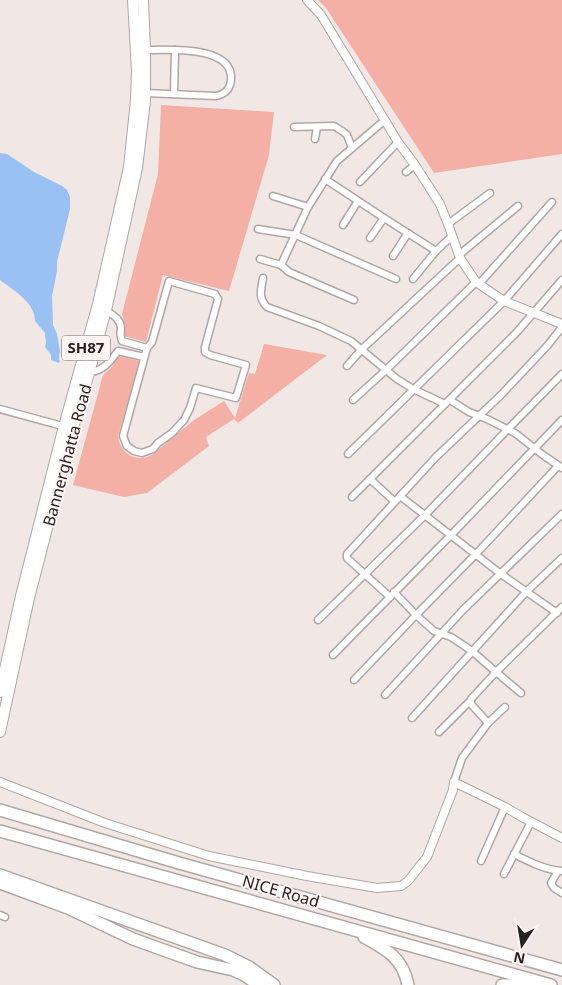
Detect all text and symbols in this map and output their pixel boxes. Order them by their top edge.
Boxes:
road number: SH87 [62,336,110,360]
street label: Bannerghatta Road [37,381,97,529]
street label: NICE Road [240,870,322,912]
north arrow [497,920,547,970]
text: N [512,948,527,969]

